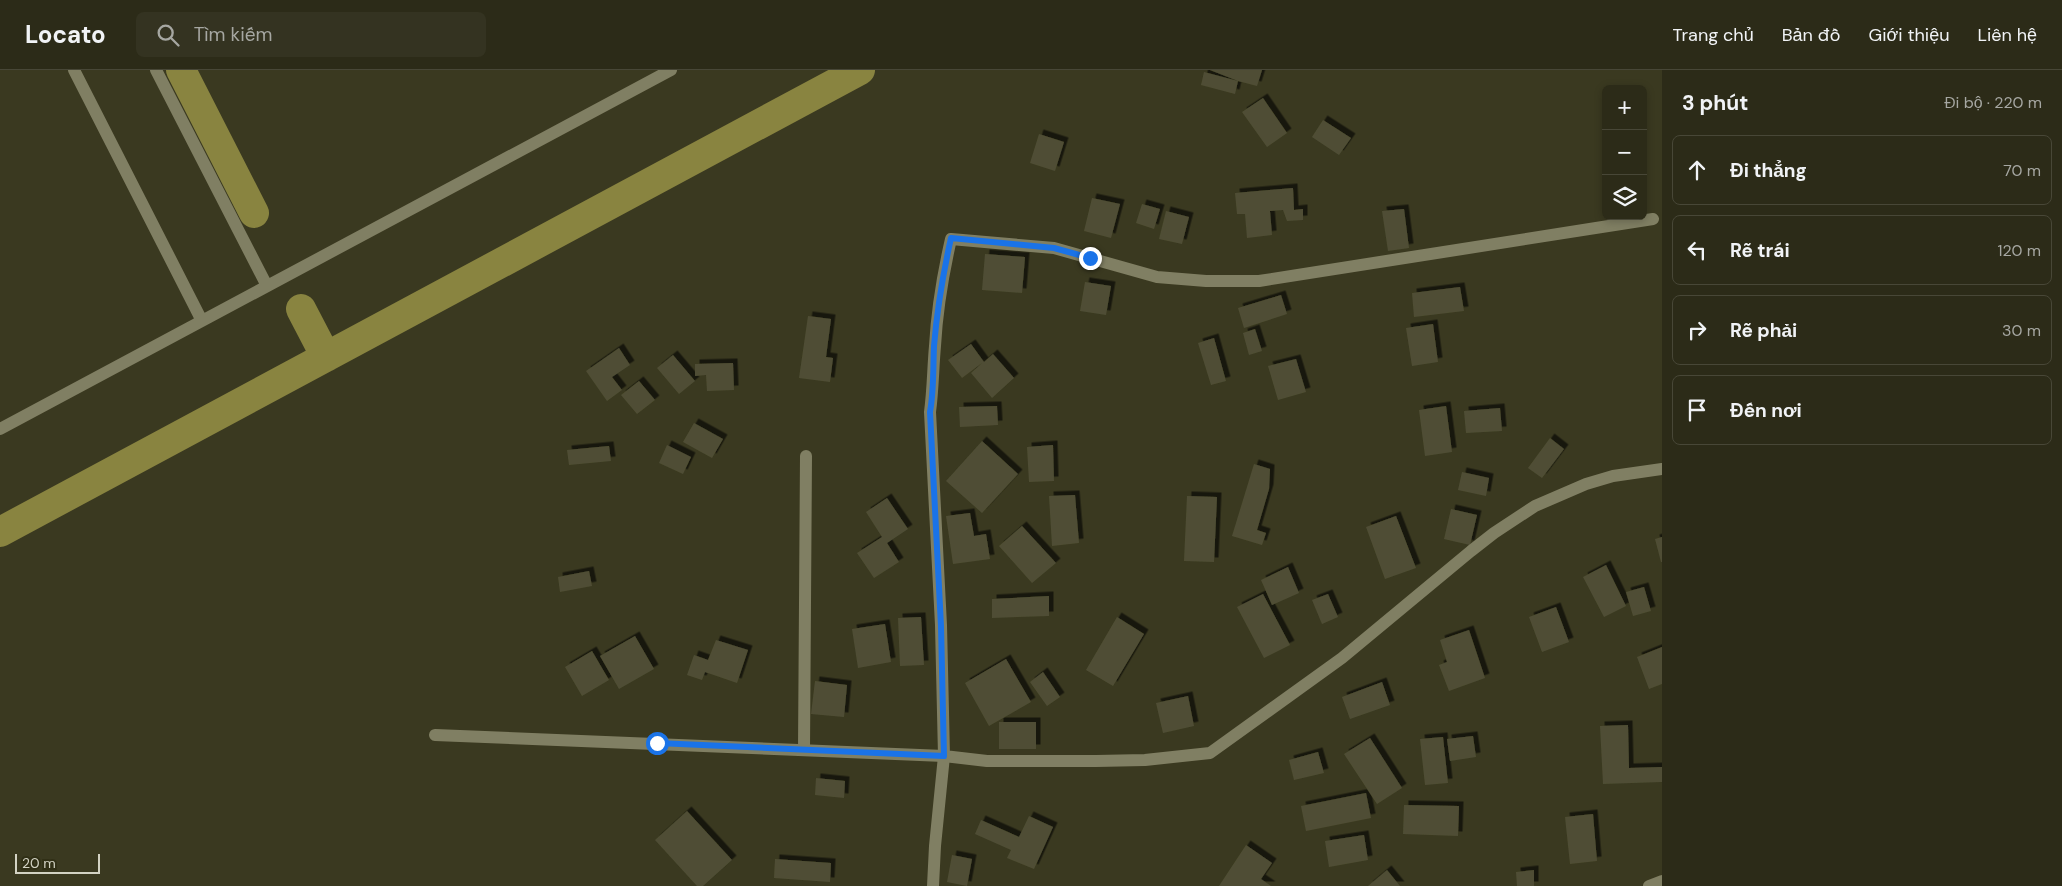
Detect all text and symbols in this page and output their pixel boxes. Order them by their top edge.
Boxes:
search box [136,12,486,57]
text: Locato [25,19,106,50]
icon: search [154,21,182,49]
text: Tìm kiếm [194,22,272,47]
text: Trang chủ [1672,23,1754,47]
text: Bản đồ [1782,23,1841,47]
text: Giới thiệu [1869,23,1949,47]
text: Liên hệ [1977,23,2037,47]
map controls [1602,85,1647,220]
button: + [1602,85,1647,130]
text: 3 phút [1682,89,1748,117]
text: Đi bộ · 220 m [1944,92,2042,113]
button: − [1602,130,1647,175]
icon: ahead [1683,156,1711,184]
text: Đi thẳng [1730,158,1807,183]
text: 70 m [2003,160,2041,181]
button: layers [1602,175,1647,220]
icon: left [1683,236,1711,264]
text: Rẽ trái [1730,238,1790,263]
text: 120 m [1997,240,2041,261]
route end [1079,247,1102,270]
icon: right [1683,316,1711,344]
text: Rẽ phải [1730,318,1797,343]
text: 30 m [2002,320,2041,341]
icon: arrive [1683,396,1711,424]
text: Đến nơi [1730,398,1802,423]
route start [646,732,669,755]
scale bar [15,851,100,874]
text: 20 m [22,854,56,872]

